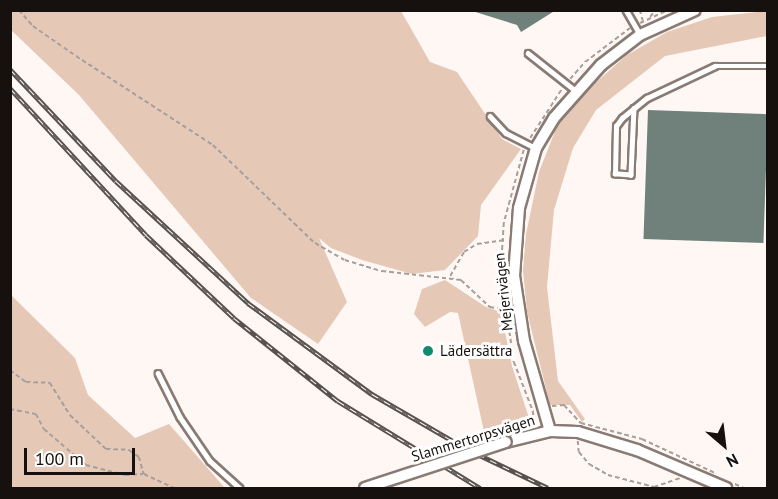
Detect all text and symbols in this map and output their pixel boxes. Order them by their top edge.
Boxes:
street label: Mejerivägen [490,252,516,332]
place label: Lädersättra [440,342,512,360]
marker: Lädersättra [421,344,435,358]
street label: Slammertorpsvägen [409,411,537,465]
north arrow [694,415,754,475]
scale bar [27,436,138,474]
text: 100 m [35,447,84,470]
text: N [723,450,742,472]

